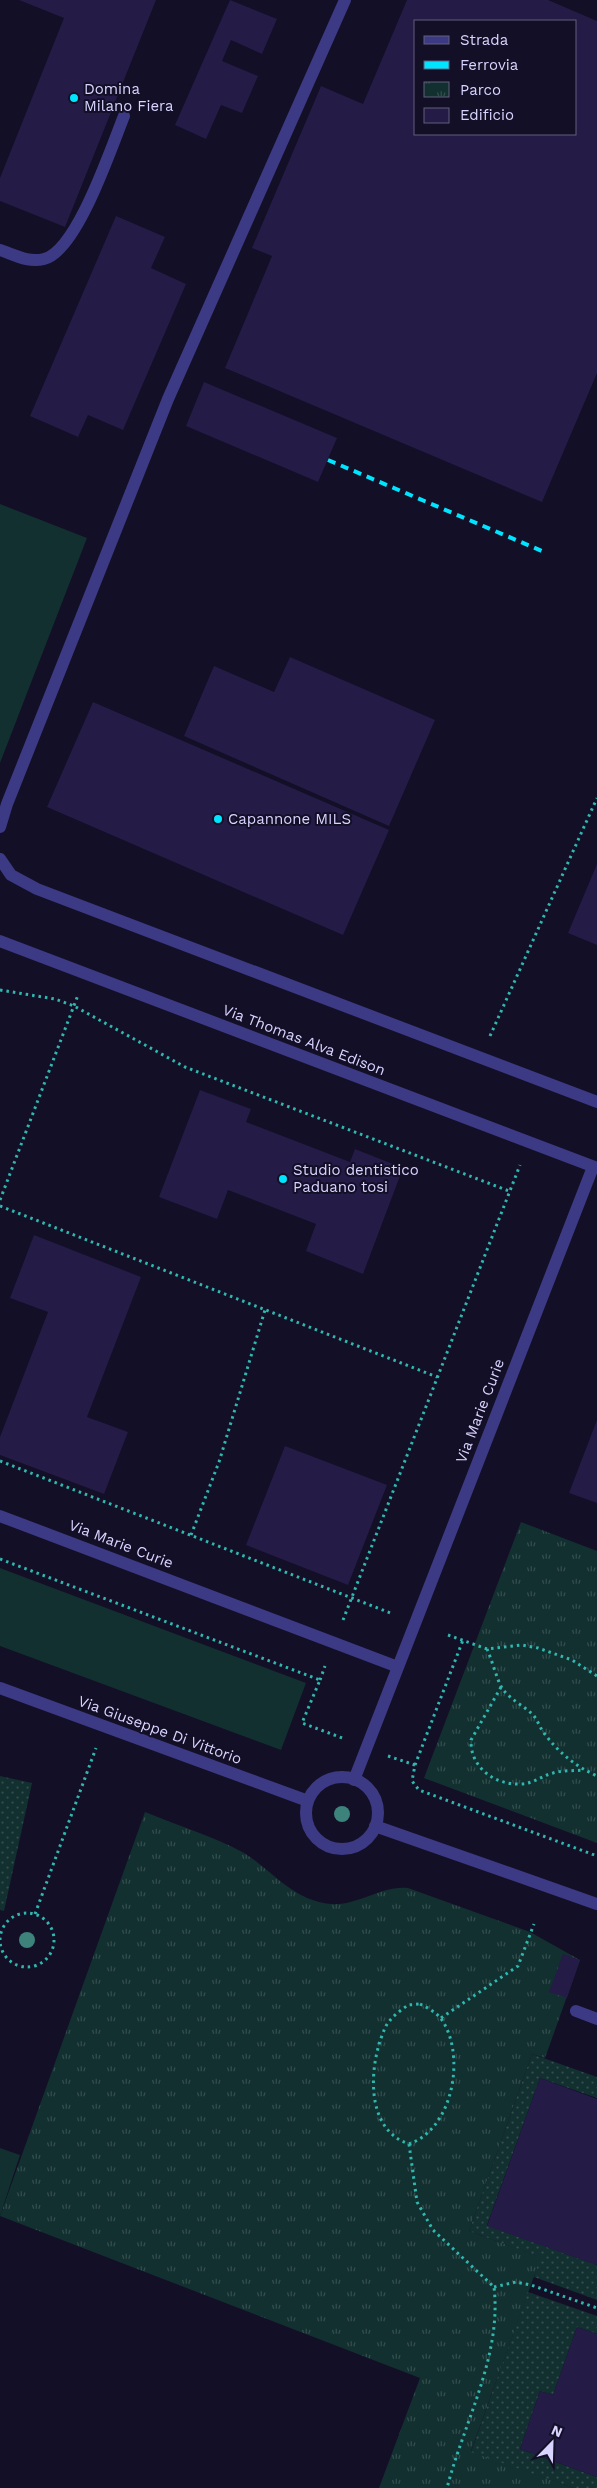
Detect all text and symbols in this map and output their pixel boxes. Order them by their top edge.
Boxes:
legend [414,20,577,135]
text: Strada [460,31,509,49]
text: Ferrovia [460,56,519,74]
place label: Domina Milano Fiera [84,80,174,115]
text: Parco [460,81,501,99]
marker: Domina Milano Fiera [68,92,80,104]
text: Edificio [460,106,514,124]
place label: Capannone MILS [228,810,351,828]
marker: Capannone MILS [212,813,224,825]
street label: Via Thomas Alva Edison [220,1001,388,1079]
place label: Studio dentistico Paduano tosi [293,1161,419,1196]
marker: Studio dentistico Paduano tosi [277,1173,289,1185]
street label: Via Marie Curie [452,1356,508,1466]
street label: Via Marie Curie [66,1516,176,1572]
street label: Via Giuseppe Di Vittorio [76,1692,244,1768]
north arrow [527,2418,577,2468]
text: N [549,2422,565,2440]

